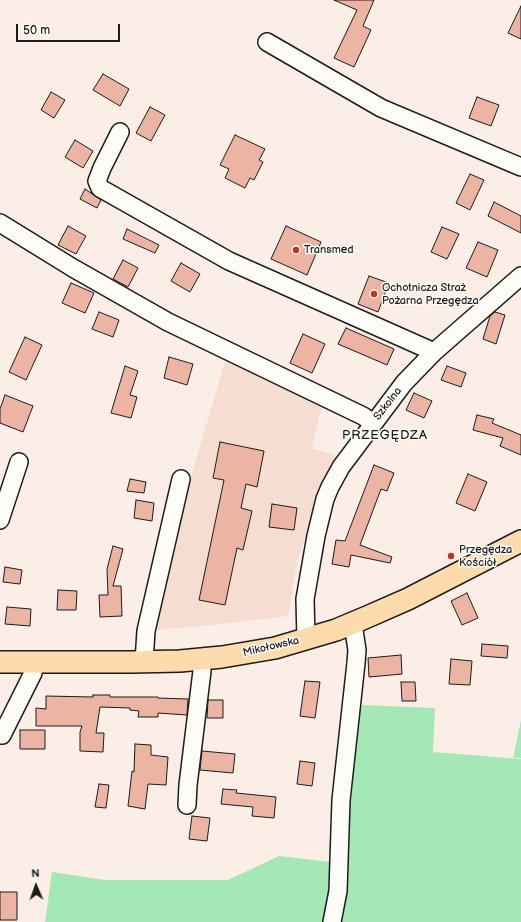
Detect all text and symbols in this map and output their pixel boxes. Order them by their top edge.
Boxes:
scale bar [18,16,122,42]
text: 50 m [23,23,50,38]
place label: Transmed [304,243,354,257]
marker: Transmed [291,245,301,255]
place label: Ochotnicza Straż Pożarna Przegędza [382,281,479,307]
marker: Ochotnicza Straż Pożarna Przegędza [369,289,379,299]
street label: Szkolna [371,385,405,423]
district label: PRZEGĘDZA [342,428,428,444]
place label: Przegędza Kościół [459,543,512,569]
marker: Przegędza Kościół [446,551,456,561]
street label: Mikołowska [242,634,300,660]
north arrow [16,866,56,906]
text: N [31,867,40,880]

